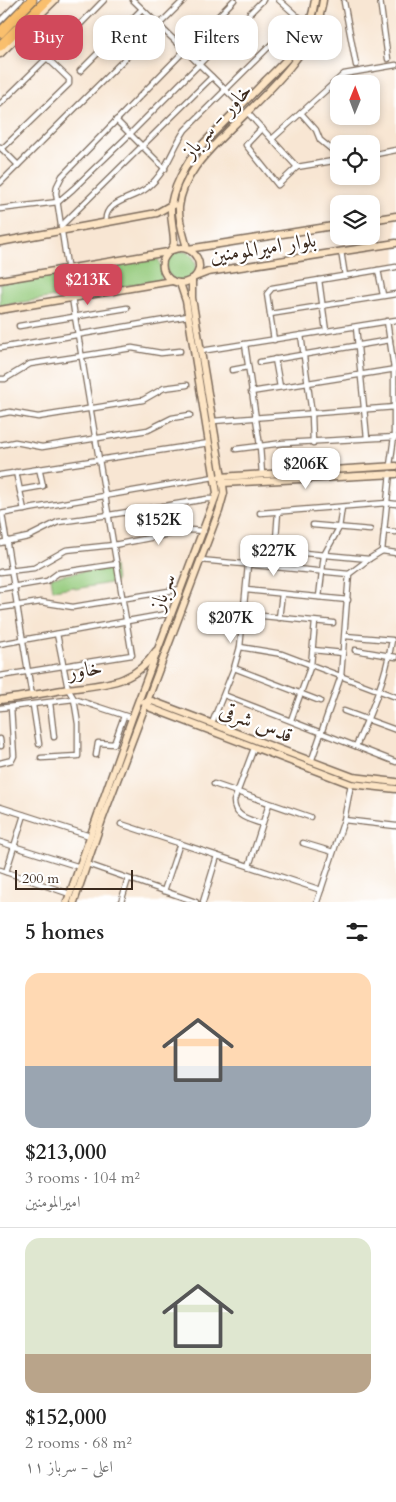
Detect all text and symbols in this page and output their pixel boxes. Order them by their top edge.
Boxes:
chip: Buy [15,15,83,60]
chip: Rent [93,15,165,60]
chip: Filters [175,15,258,60]
chip: New [268,15,342,60]
north arrow [330,75,380,125]
map controls [330,75,380,245]
street label: خاور - سرباز [174,77,259,167]
button: locate [330,135,380,185]
button: layers [330,195,380,245]
street label: بلوار امیرالمومنین [208,225,318,271]
pin: $213K [53,264,123,306]
text: $213K [65,269,111,291]
pin: $206K [271,448,341,490]
text: $206K [283,453,329,475]
pin: $152K [124,504,194,546]
text: $152K [136,509,182,531]
pin: $227K [239,534,309,577]
text: $227K [251,540,297,562]
street label: سرباز [142,569,183,617]
pin: $207K [196,602,266,644]
text: $207K [208,607,254,629]
street label: خاور [64,653,104,687]
street label: قدس شرقی [215,696,297,750]
scale bar [15,867,132,890]
text: 200 m [22,869,59,888]
text: 5 homes [25,918,104,947]
icon: filters [343,918,371,946]
icon: home [153,1005,243,1095]
text: $213,000 [25,1138,106,1167]
text: 3 rooms · 104 m² [25,1167,140,1189]
text: امیرالمومنین [25,1191,80,1213]
icon: home [153,1271,243,1361]
text: $152,000 [25,1403,106,1432]
text: 2 rooms · 68 m² [25,1432,132,1454]
text: اعلی - سرباز ۱۱ [25,1456,113,1478]

